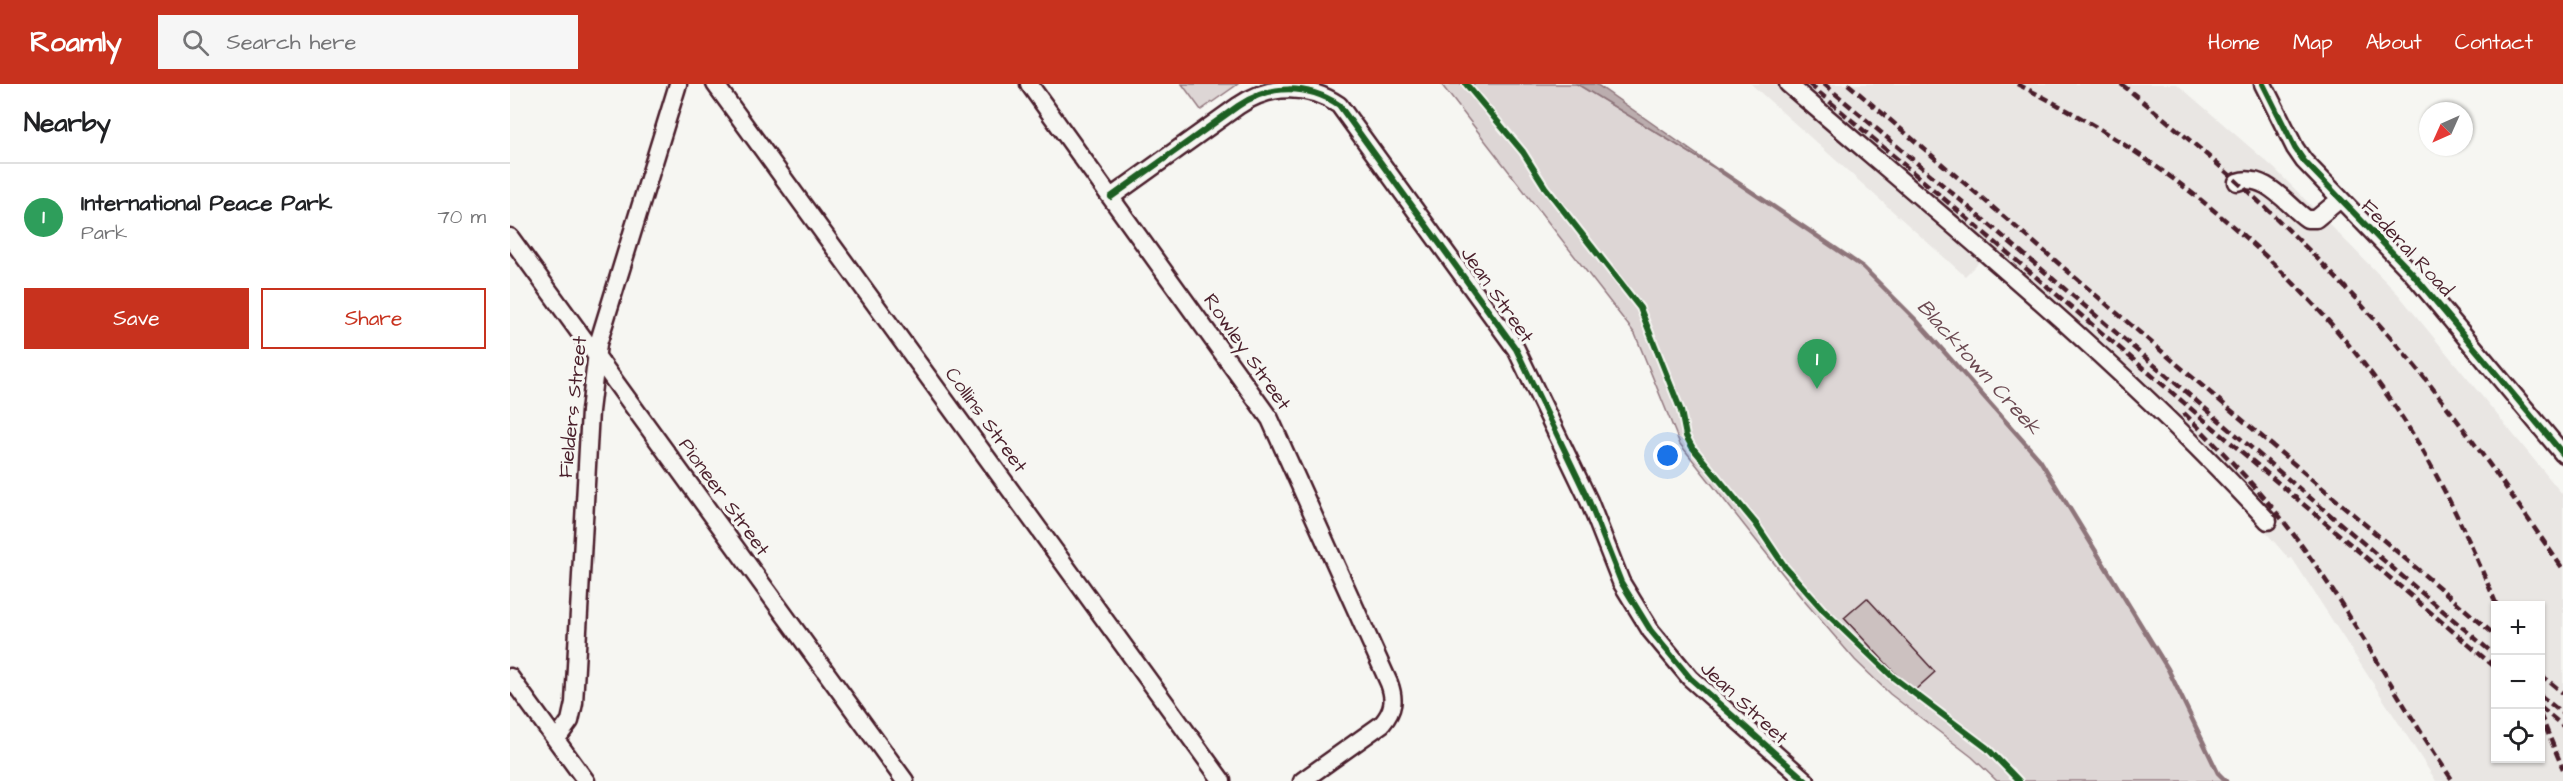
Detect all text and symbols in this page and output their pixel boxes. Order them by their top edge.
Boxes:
search box [158,15,578,69]
text: Roamly [30,23,122,62]
icon: search [179,26,212,59]
text: Search here [227,27,356,58]
text: Home [2208,28,2260,57]
text: Map [2293,28,2333,57]
text: About [2366,28,2422,57]
text: Contact [2455,28,2533,57]
north arrow [2419,102,2473,156]
text: Nearby [24,105,111,141]
text: International Peace Park [81,188,332,219]
street label: Federal Road [2354,193,2460,303]
text: 1 [42,203,45,231]
text: 70 m [438,203,486,231]
text: Park [81,219,127,247]
street label: Jean Street [1454,241,1540,349]
button: Save [24,288,249,349]
button: Share [261,288,486,349]
street label: Rowley Street [1196,288,1298,416]
water label: Blacktown Creek [1910,293,2049,442]
street label: Fielders Street [552,335,594,479]
pin: 1 [1798,340,1836,389]
street label: Collins Street [938,361,1034,479]
street label: Pioneer Street [672,432,776,562]
your location [1653,441,1682,470]
map controls [2491,601,2545,763]
button: + [2491,601,2545,655]
street label: Jean Street [1694,655,1794,751]
button: − [2491,655,2545,709]
button: locate [2491,709,2545,763]

